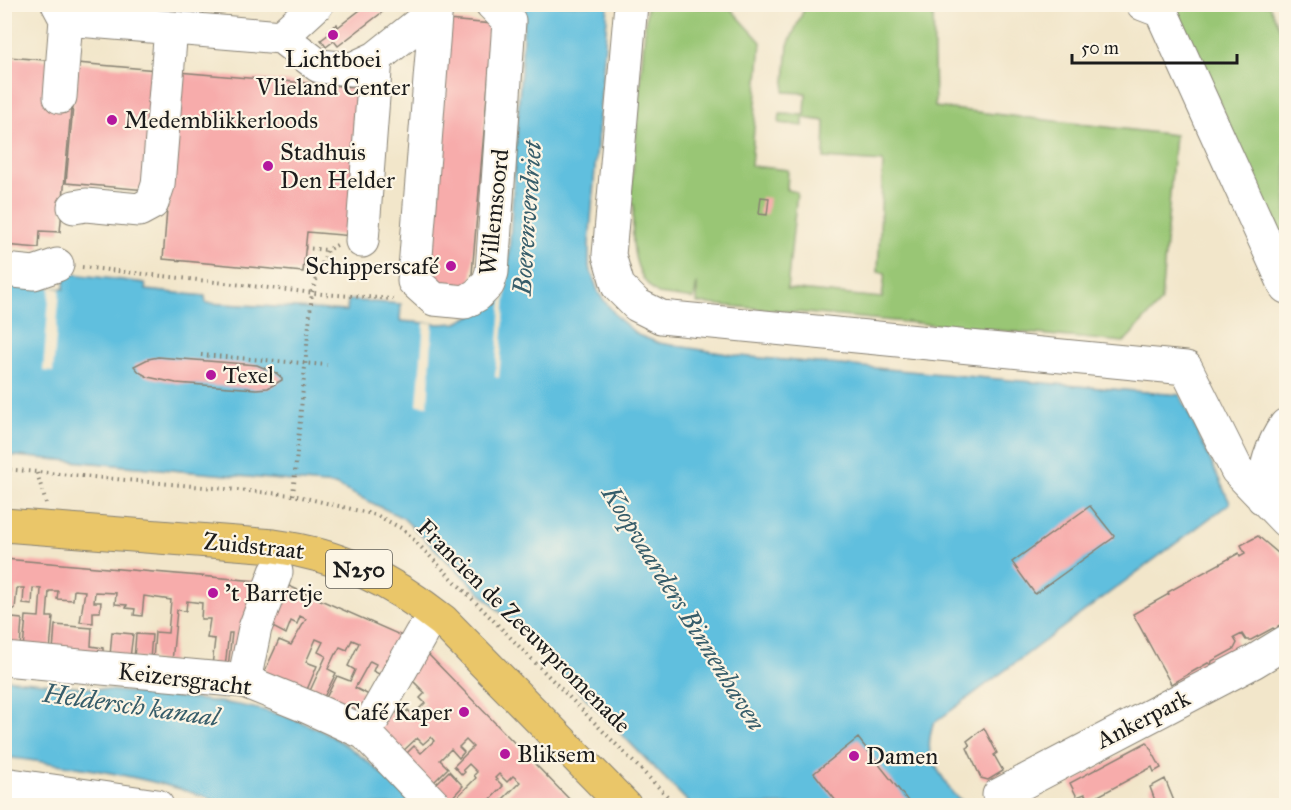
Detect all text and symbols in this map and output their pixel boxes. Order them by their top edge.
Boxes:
scale bar [1072,27,1237,65]
marker: Lichtboei Vlieland Center [326,28,340,42]
text: 50 m [1081,37,1119,59]
place label: Lichtboei Vlieland Center [255,44,410,102]
place label: Medemblikkerloods [124,105,318,135]
marker: Medemblikkerloods [105,113,119,127]
place label: Stadhuis Den Helder [280,137,395,195]
water label: Boerenverdriet [506,138,548,297]
street label: Willemsoord [472,147,516,277]
marker: Stadhuis Den Helder [261,159,275,173]
place label: Schipperscafé [305,251,439,281]
marker: Schipperscafé [444,259,458,273]
place label: Texel [223,360,275,390]
marker: Texel [204,368,218,382]
water label: Koopvaarders Binnenhaven [594,478,773,737]
street label: Francien de Zeeuwpromenade [411,513,637,739]
street label: Zuidstraat [202,526,306,566]
road number: N250 [326,550,392,588]
place label: 't Barretje [225,578,323,608]
marker: 't Barretje [206,586,220,600]
street label: Keizersgracht [116,656,254,702]
water label: Heldersch kanaal [40,677,223,733]
street label: Ankerpark [1090,682,1196,756]
place label: Café Kaper [344,697,452,727]
marker: Café Kaper [457,705,471,719]
place label: Bliksem [517,739,596,769]
place label: Damen [866,741,938,771]
marker: Bliksem [498,747,512,761]
marker: Damen [847,749,861,763]

